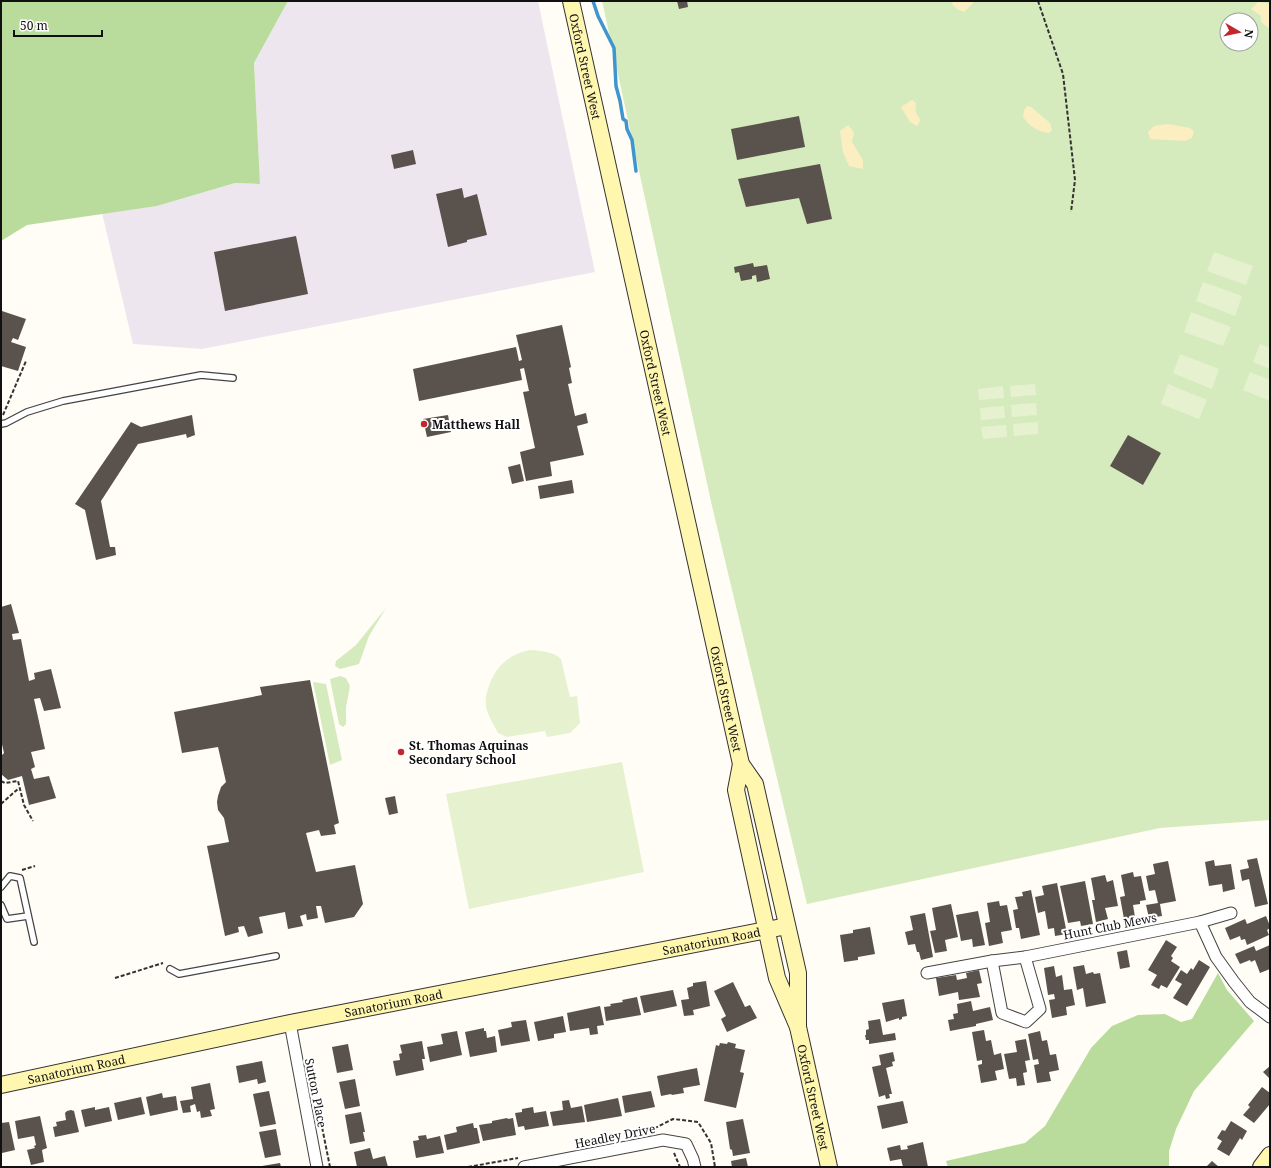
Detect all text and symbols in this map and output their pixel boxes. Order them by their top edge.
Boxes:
scale bar [14,12,102,38]
street label: Oxford Street West [566,12,606,121]
north arrow [1219,12,1259,52]
text: 50 m [20,17,48,34]
text: N [1241,28,1257,39]
street label: Oxford Street West [636,328,676,437]
place label: Matthews Hall [432,416,521,433]
marker: Matthews Hall [419,419,429,429]
street label: Oxford Street West [706,644,747,753]
place label: St. Thomas Aquinas Secondary School [409,737,529,768]
marker: St. Thomas Aquinas Secondary School [396,747,406,757]
street label: Hunt Club Mews [1062,909,1158,943]
street label: Sanatorium Road [661,923,763,959]
street label: Sanatorium Road [343,985,445,1021]
street label: Oxford Street West [794,1043,833,1152]
street label: Sanatorium Road [26,1050,127,1088]
street label: Sutton Place [301,1057,331,1129]
street label: Headley Drive [573,1120,657,1152]

